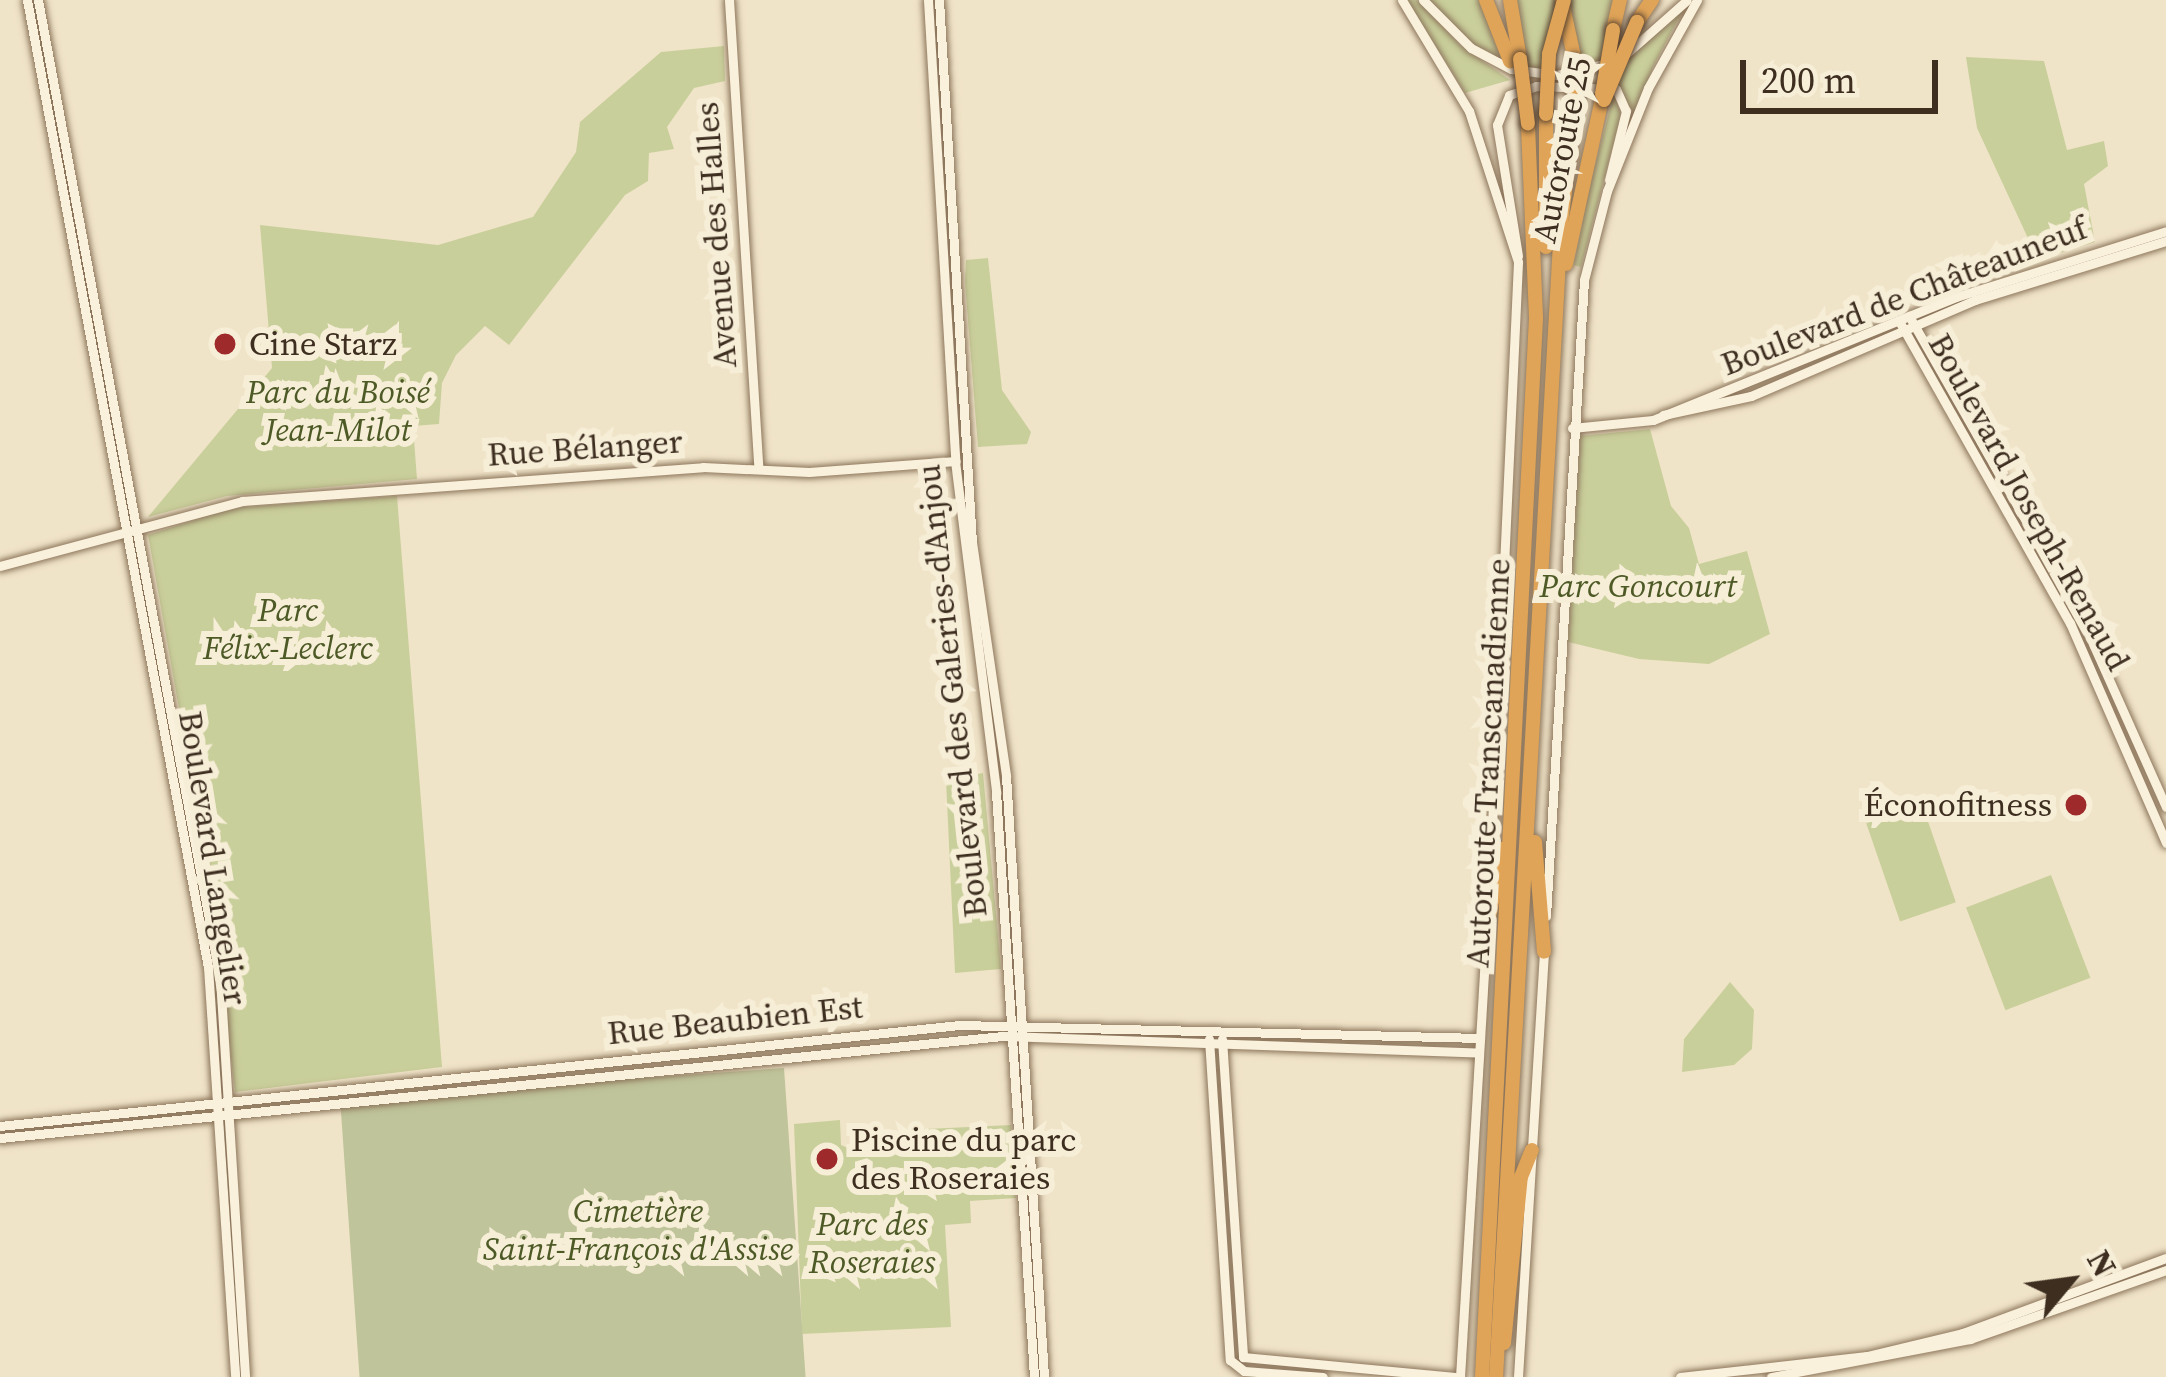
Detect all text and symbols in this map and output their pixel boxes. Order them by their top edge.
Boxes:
scale bar [1746,36,1944,110]
street label: Autoroute 25 [1525,54,1599,246]
text: 200 m [1761,56,1856,105]
street label: Avenue des Halles [687,101,745,369]
street label: Boulevard de Châteauneuf [1716,208,2092,384]
place label: Cine Starz [249,324,397,364]
street label: Boulevard Joseph-Renaud [1920,327,2138,677]
marker: Cine Starz [212,331,238,357]
park label: Parc du Boisé Jean-Milot [246,372,430,450]
street label: Rue Bélanger [486,421,684,475]
street label: Boulevard des Galeries-d'Anjou [909,462,995,920]
street label: Autoroute Transcanadienne [1457,557,1519,969]
park label: Parc Goncourt [1539,566,1737,606]
park label: Parc Félix-Leclerc [203,590,373,668]
street label: Boulevard Langelier [170,708,256,1008]
place label: Éconofitness [1864,785,2052,825]
marker: Éconofitness [2063,792,2089,818]
street label: Rue Beaubien Est [606,987,864,1053]
place label: Piscine du parc des Roseraies [851,1120,1076,1198]
marker: Piscine du parc des Roseraies [814,1146,840,1172]
park label: Cimetière Saint-François d'Assise [483,1191,793,1269]
park label: Parc des Roseraies [809,1204,935,1282]
north arrow [2010,1221,2130,1341]
text: N [2076,1242,2127,1285]

